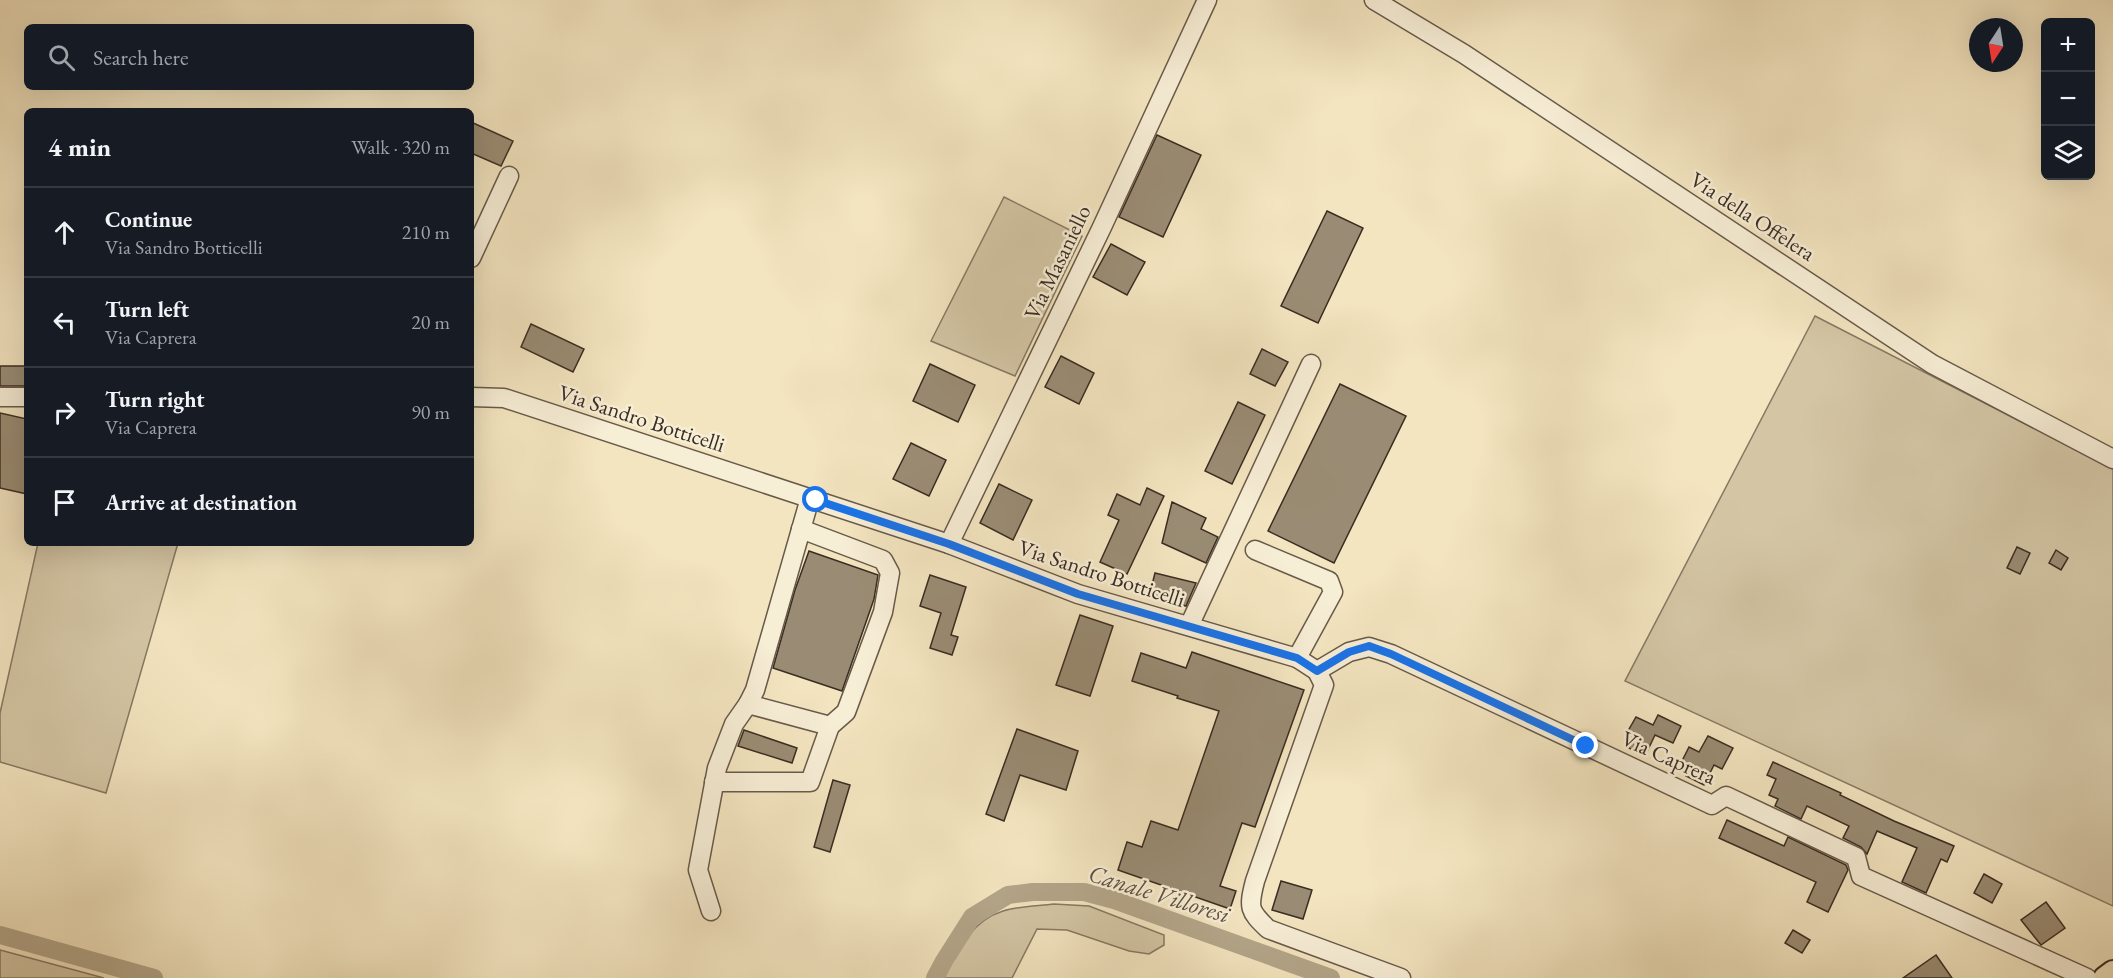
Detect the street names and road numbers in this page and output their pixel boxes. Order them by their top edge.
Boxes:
street label: Via della Offelera [1685,165,1821,268]
street label: Via Masaniello [1017,200,1098,324]
street label: Via Sandro Botticelli [555,378,729,459]
street label: Via Sandro Botticelli [1015,533,1189,614]
street label: Via Caprera [1617,724,1721,791]

